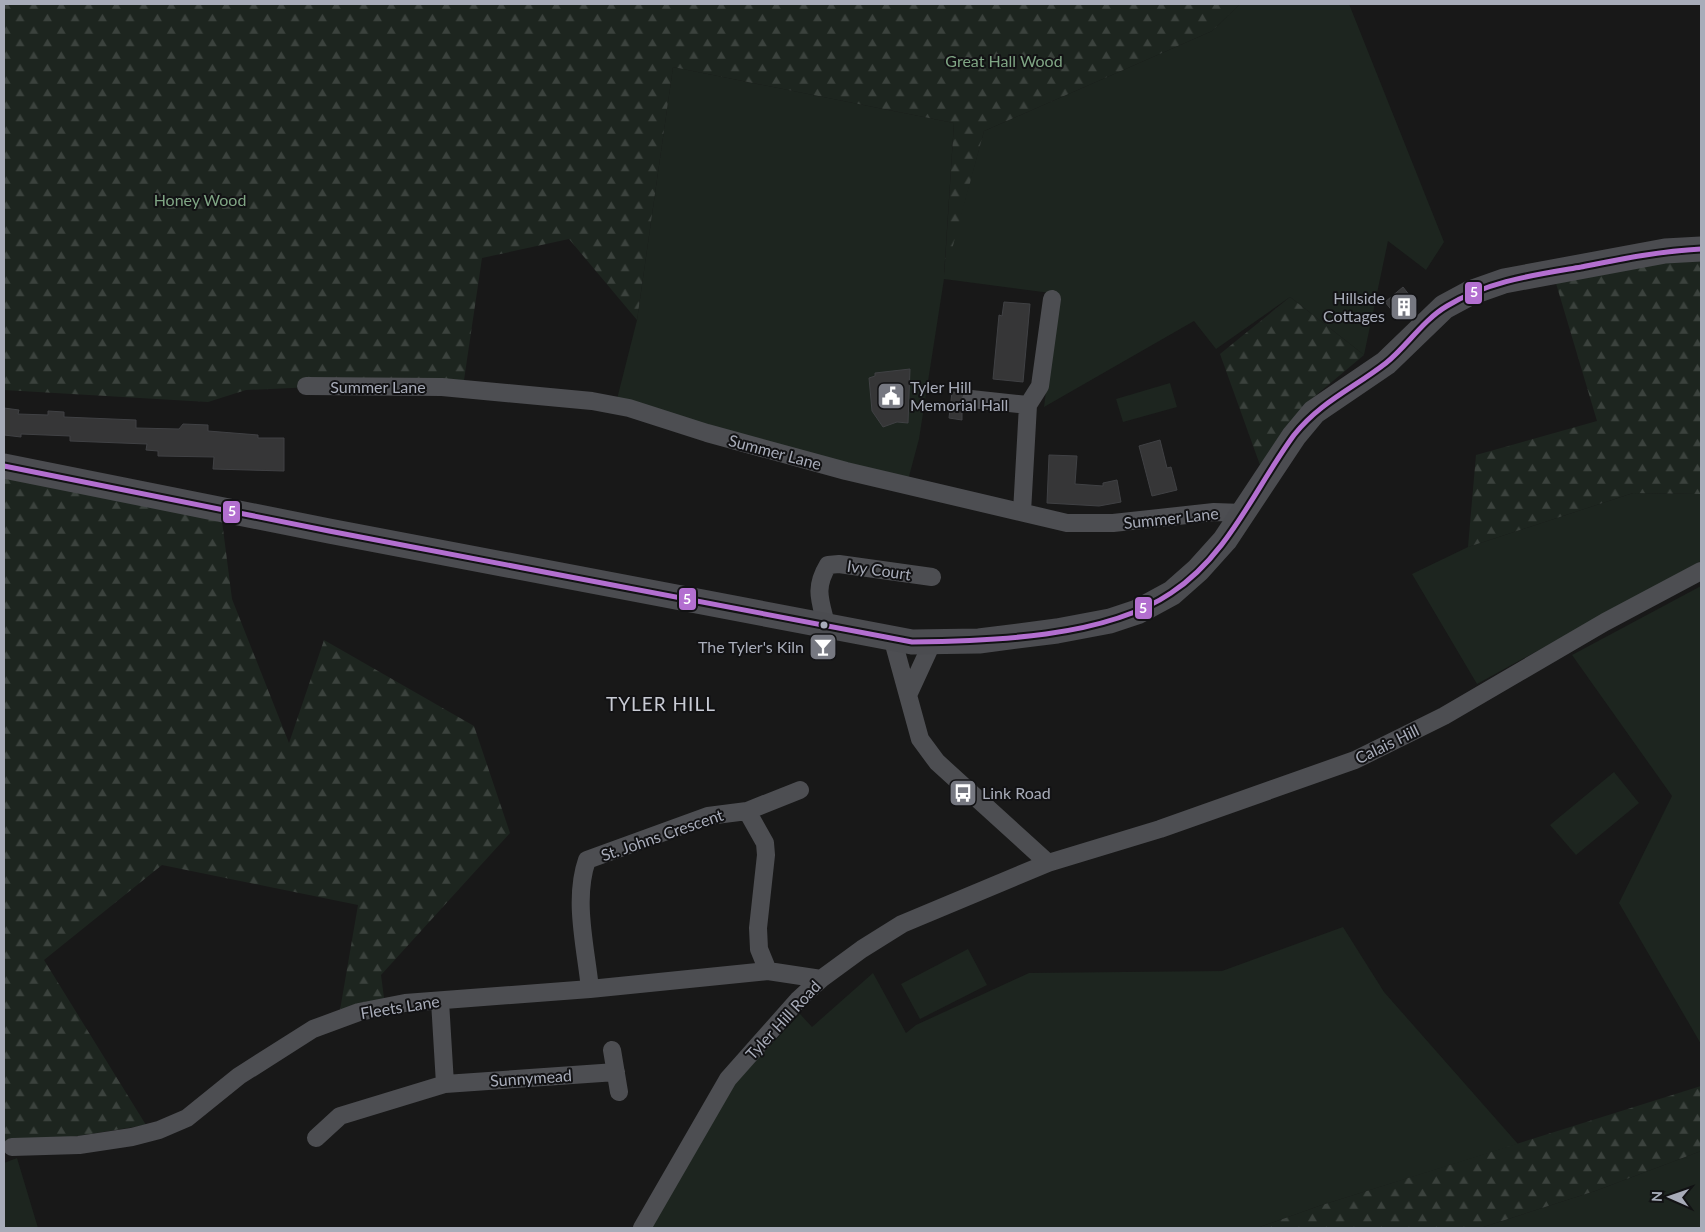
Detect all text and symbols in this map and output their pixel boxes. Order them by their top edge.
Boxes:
park label: Great Hall Wood [945,51,1063,70]
park label: Honey Wood [154,190,246,209]
line badge: 5 [1464,281,1483,305]
text: 5 [1470,283,1478,300]
place label: Hillside Cottages [1323,288,1385,325]
building icon: Hillside Cottages [1389,292,1419,322]
street label: Summer Lane [330,377,426,396]
place label: Tyler Hill Memorial Hall [910,377,1008,414]
public building icon: Tyler Hill Memorial Hall [876,381,906,411]
street label: Summer Lane [727,430,824,473]
line badge: 5 [222,500,241,524]
text: 5 [228,502,236,519]
street label: Summer Lane [1123,503,1219,532]
street label: Ivy Court [846,556,913,583]
line badge: 5 [678,587,697,611]
text: 5 [683,590,691,607]
line badge: 5 [1134,596,1153,620]
text: 5 [1139,599,1147,616]
unlabelled marker [819,620,829,630]
bar icon: The Tyler's Kiln [808,632,838,662]
place label: The Tyler's Kiln [698,637,804,656]
district label: TYLER HILL [606,692,716,715]
street label: Calais Hill [1352,720,1422,767]
bus stop icon: Link Road [948,778,978,808]
place label: Link Road [982,783,1051,802]
street label: St. Johns Crescent [598,805,726,864]
street label: Tyler Hill Road [741,976,824,1063]
street label: Fleets Lane [359,991,441,1022]
street label: Sunnymead [489,1065,572,1090]
north arrow [1645,1172,1695,1222]
text: N [1648,1191,1665,1202]

